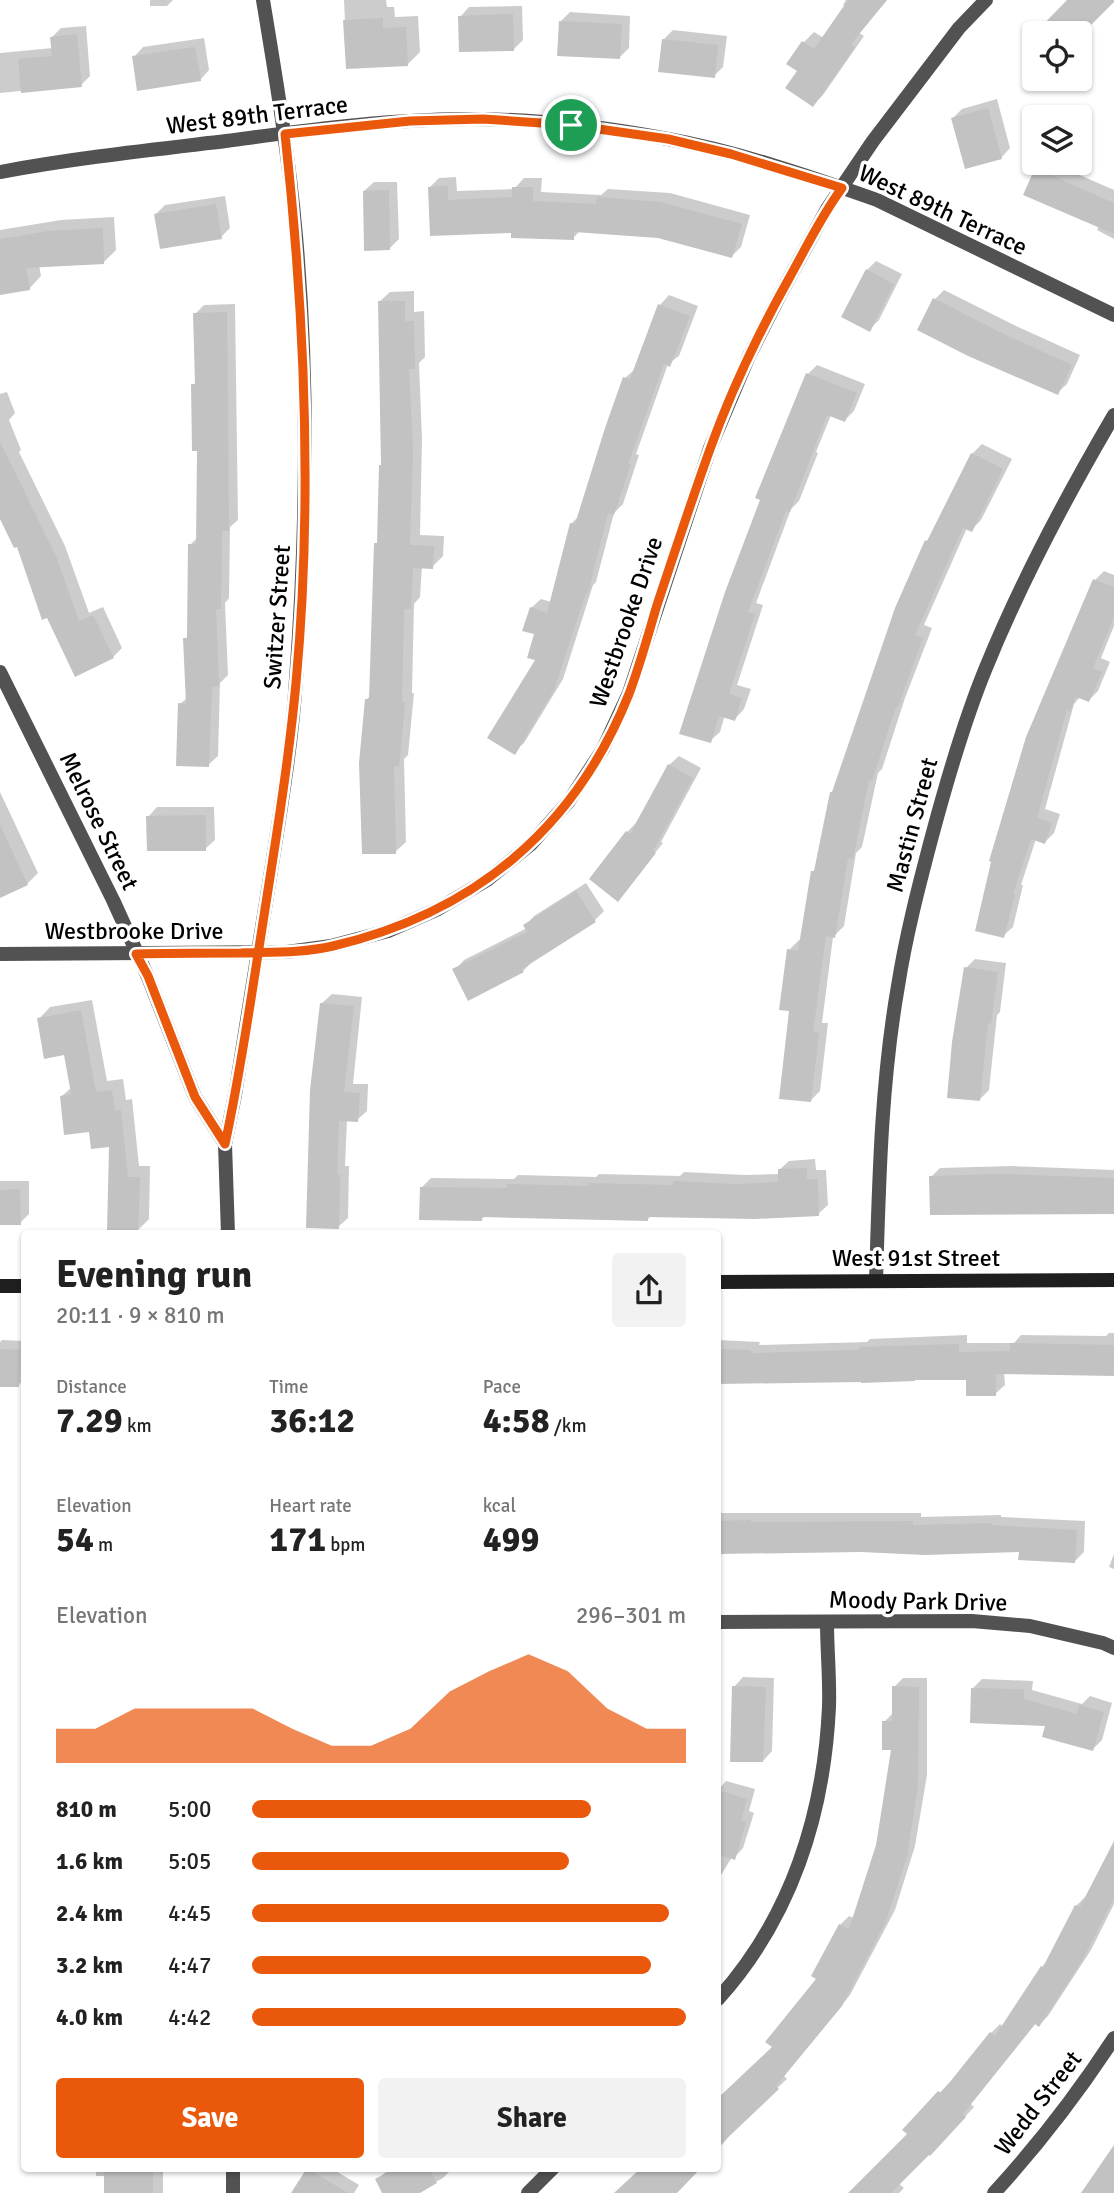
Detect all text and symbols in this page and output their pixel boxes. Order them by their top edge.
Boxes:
map controls [1022,21,1092,175]
button: locate [1022,21,1092,91]
street label: West 89th Terrace [164,89,350,141]
pin [541,95,601,155]
button: layers [1022,105,1092,175]
icon: arrive [552,106,590,144]
street label: West 89th Terrace [854,158,1032,262]
street label: Westbrooke Drive [583,533,669,711]
street label: Switzer Street [257,544,297,690]
street label: Melrose Street [53,747,145,895]
street label: Mastin Street [880,754,944,896]
street label: Westbrooke Drive [45,916,223,946]
street label: West 91st Street [832,1243,1000,1273]
text: Evening run [56,1251,252,1298]
button: share [612,1253,686,1327]
text: 20:11 · 9 × 810 m [56,1301,225,1330]
text: Distance [56,1375,127,1399]
text: Time [269,1375,308,1399]
text: Pace [483,1375,521,1399]
text: 7.29 [56,1399,123,1442]
text: 36:12 [269,1399,355,1442]
text: 4:58 [483,1399,550,1442]
text: km [123,1414,152,1438]
text: /km [550,1414,587,1438]
text: Elevation [56,1494,132,1518]
text: Heart rate [269,1494,352,1518]
text: kcal [483,1494,516,1518]
text: 54 [56,1518,94,1561]
text: 171 [269,1518,326,1561]
text: 499 [483,1518,539,1561]
text: m [94,1533,113,1557]
text: bpm [326,1533,365,1557]
street label: Moody Park Drive [828,1584,1008,1618]
text: Elevation [56,1601,148,1630]
text: 296–301 m [576,1601,686,1630]
text: 810 m [56,1795,117,1824]
text: 5:00 [168,1795,211,1824]
text: 1.6 km [56,1847,123,1876]
text: 5:05 [168,1847,211,1876]
text: 2.4 km [56,1899,123,1928]
text: 4:45 [168,1899,211,1928]
text: 3.2 km [56,1951,123,1980]
text: 4:47 [168,1951,211,1980]
text: 4.0 km [56,2003,123,2032]
text: 4:42 [168,2003,211,2032]
street label: Wedd Street [988,2045,1088,2161]
button: Save [56,2078,364,2158]
button: Share [378,2078,686,2158]

